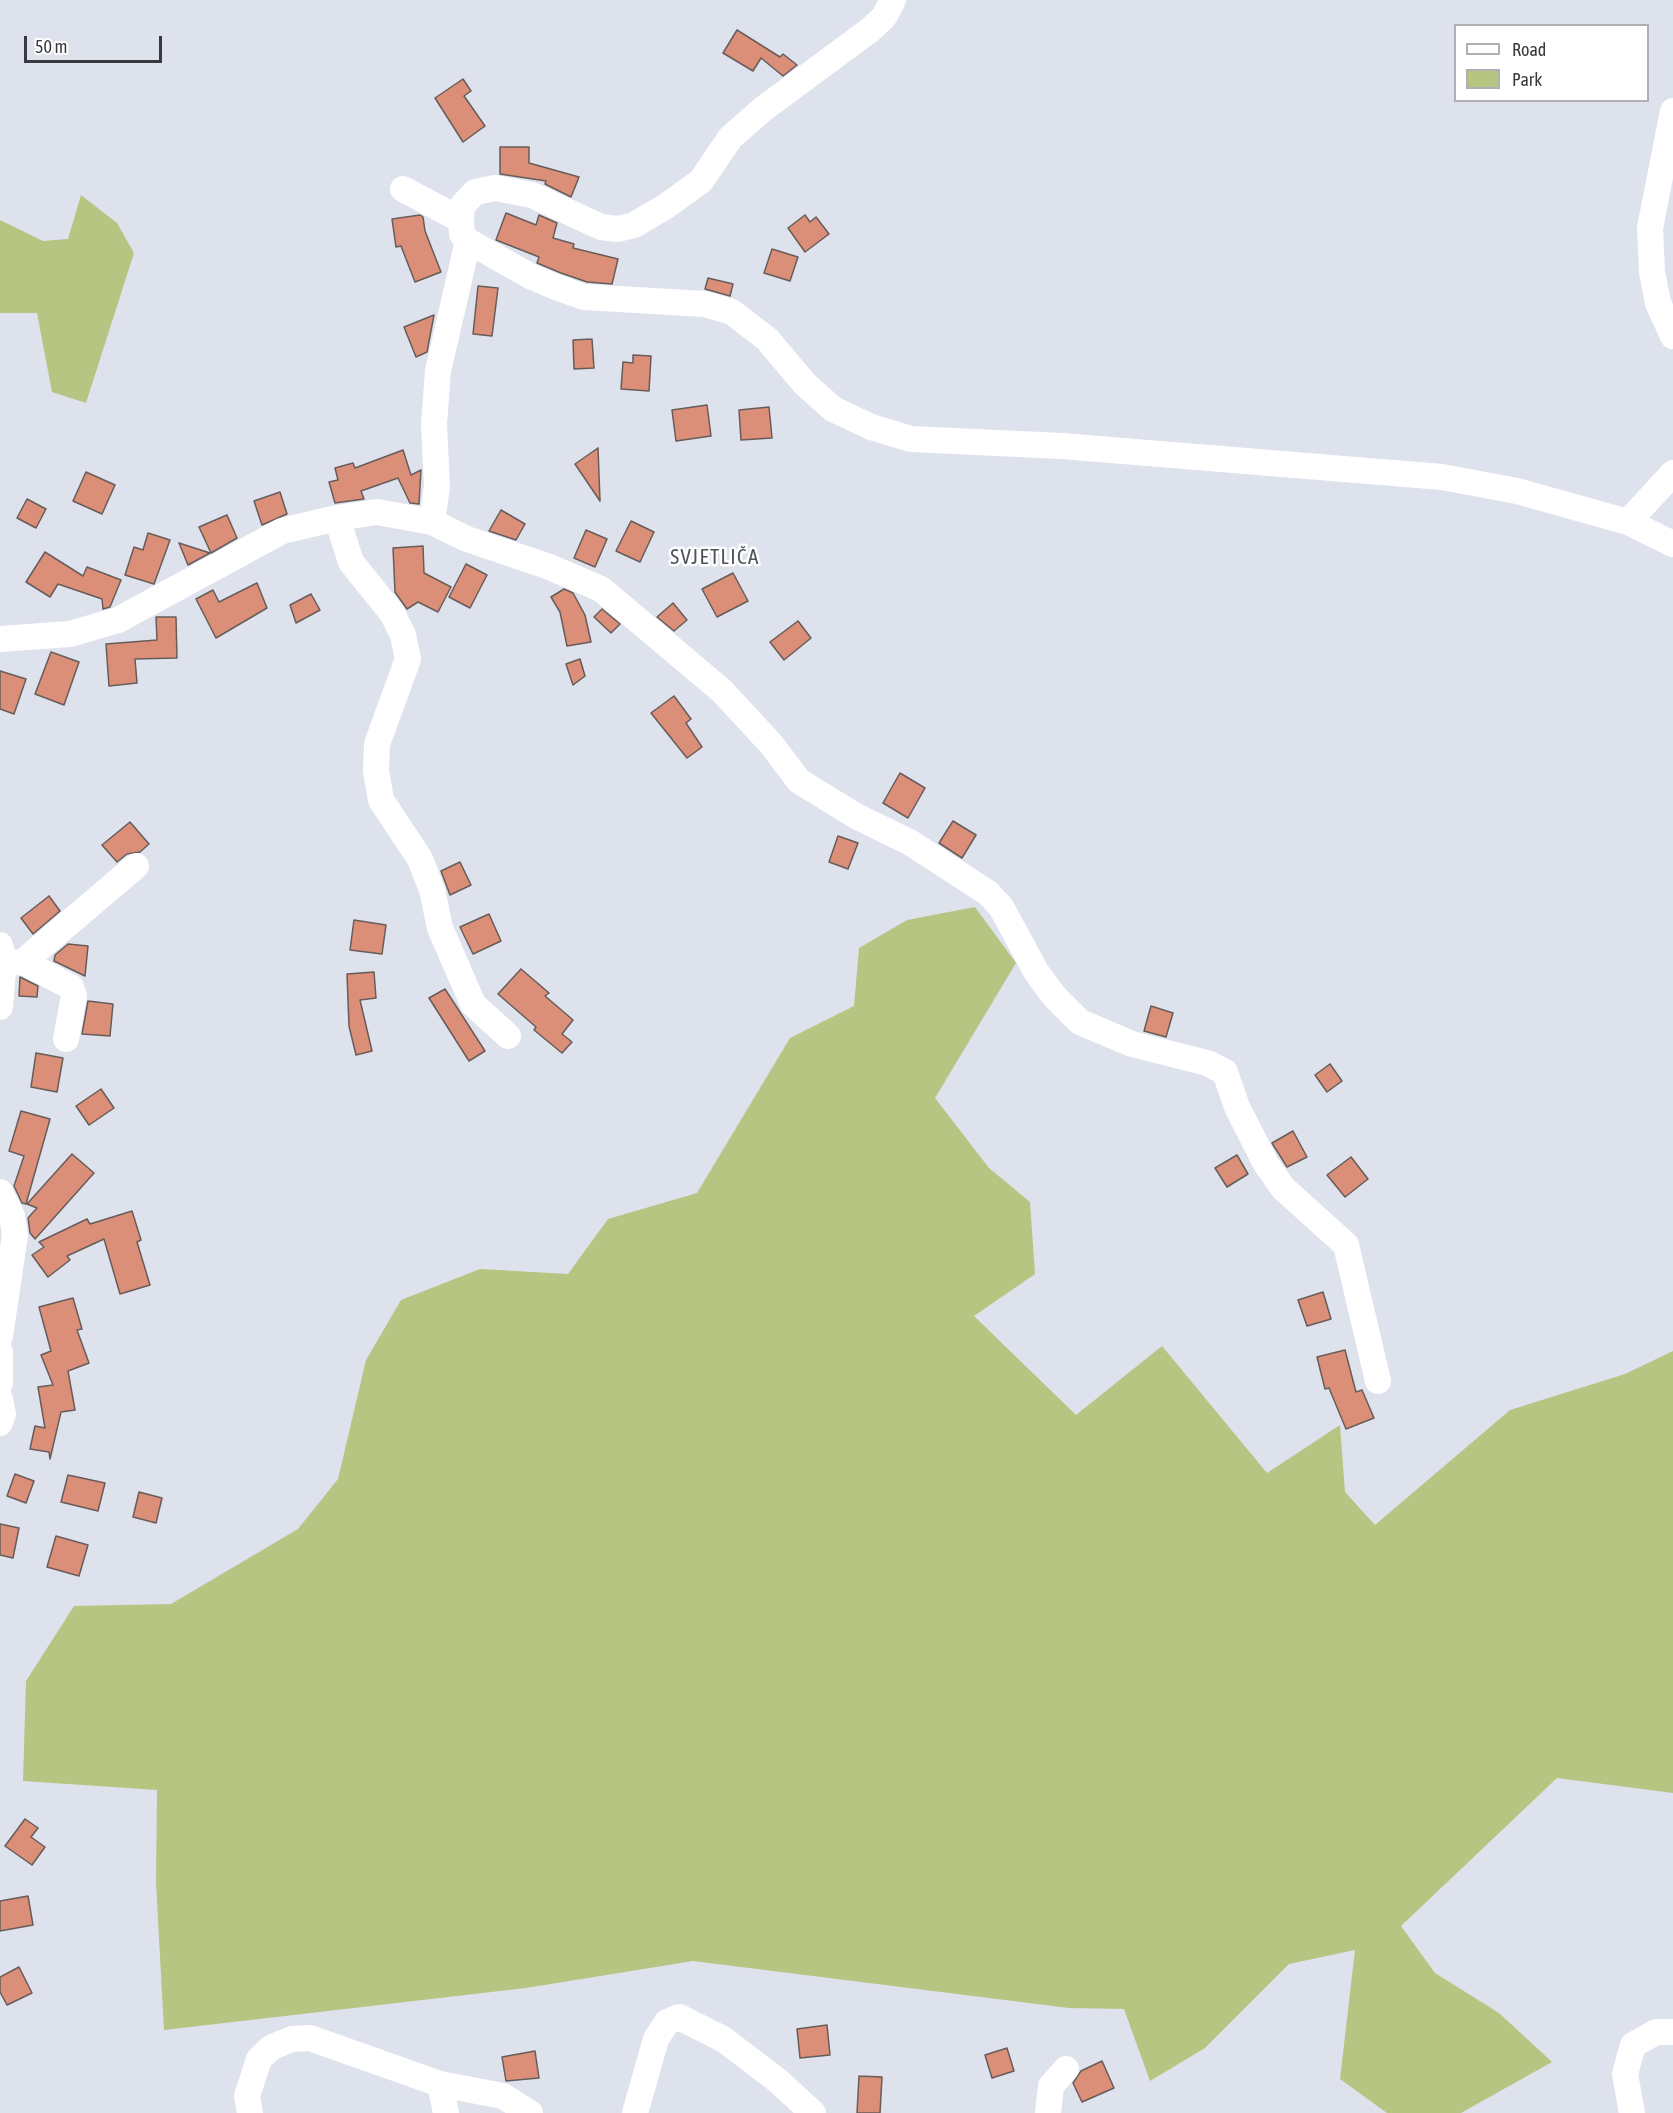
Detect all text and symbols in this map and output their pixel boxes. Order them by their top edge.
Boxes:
scale bar [27,24,165,62]
legend [1454,24,1649,102]
text: 50 m [35,36,67,57]
text: Road [1512,39,1546,60]
text: Park [1512,69,1542,90]
district label: SVJETLIČA [670,544,760,570]

